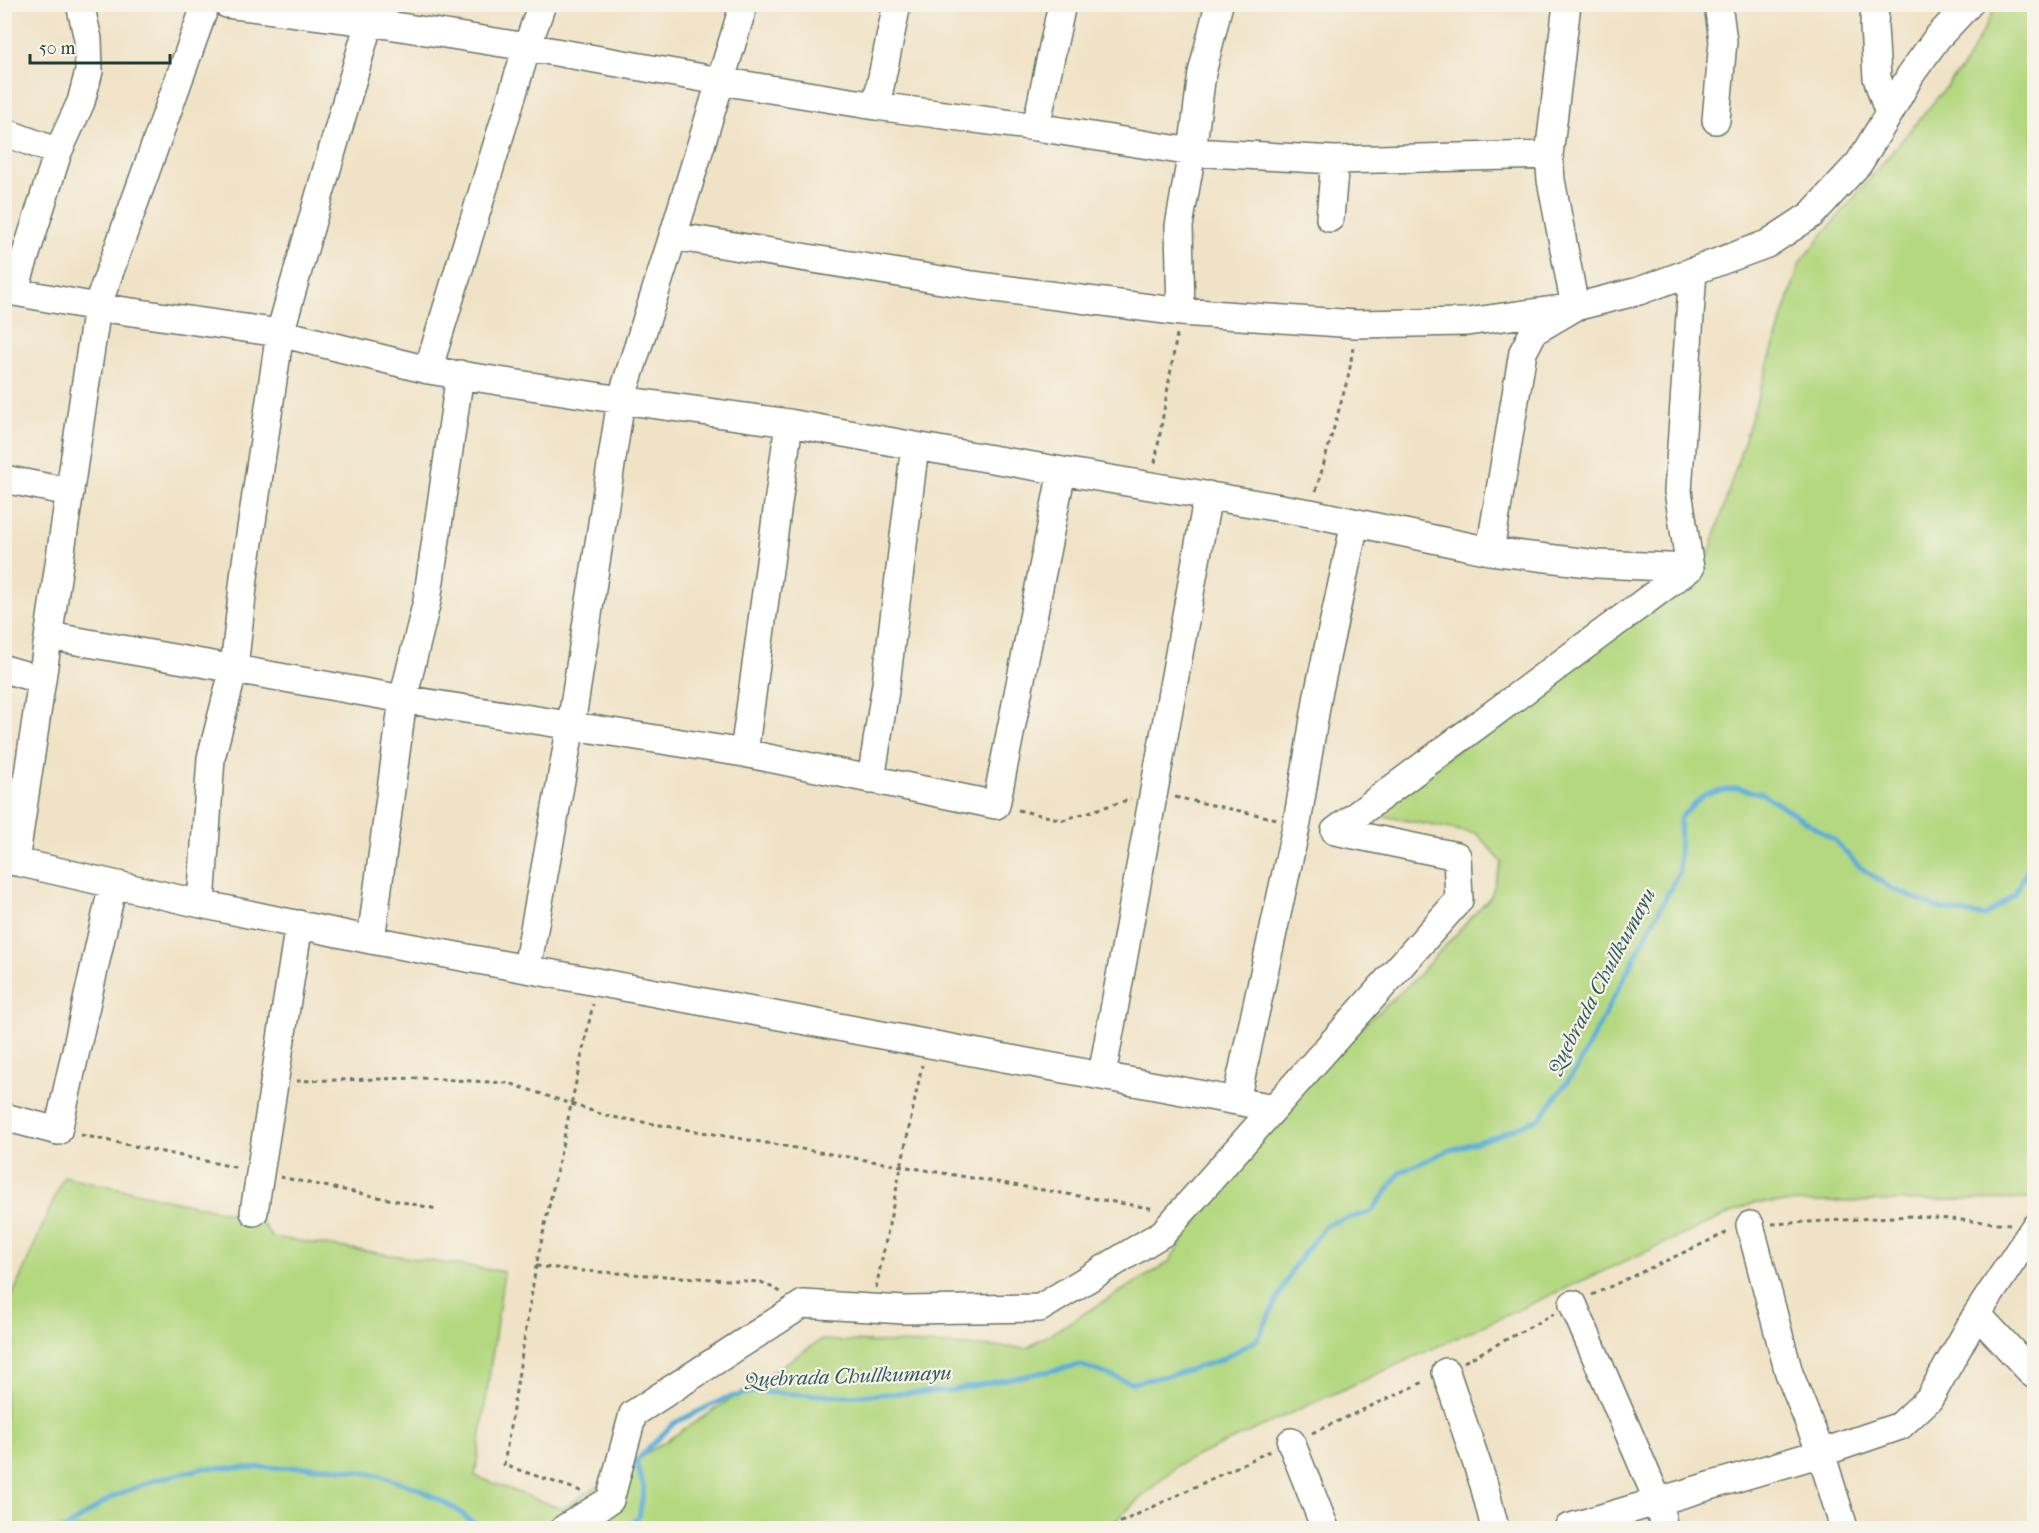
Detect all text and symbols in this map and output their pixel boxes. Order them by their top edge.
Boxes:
scale bar [30,27,170,65]
text: 50 m [39,38,76,59]
water label: Quebrada Chullkumayu [1541,884,1661,1079]
water label: Quebrada Chullkumayu [743,1360,952,1393]

